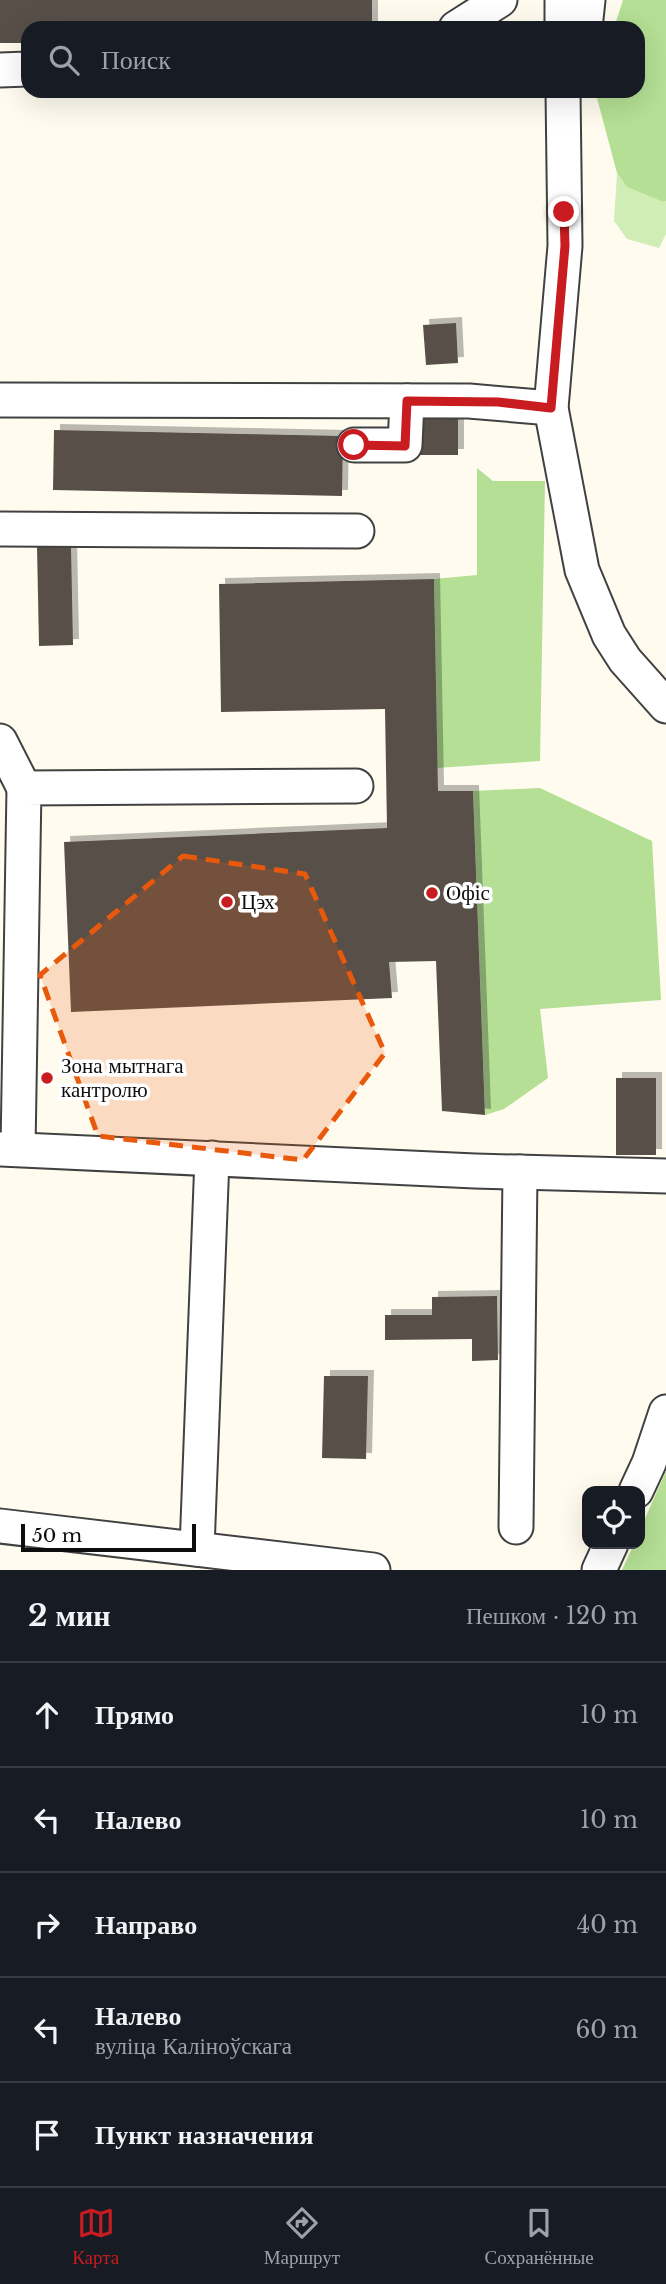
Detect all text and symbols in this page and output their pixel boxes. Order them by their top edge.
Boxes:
search box [21,21,645,98]
icon: search [45,41,83,79]
text: Поиск [101,44,171,76]
route end [548,196,579,227]
route start [338,429,369,460]
place label: Офіс [446,880,490,906]
marker: Офіс [424,885,440,901]
place label: Цэх [241,889,275,915]
marker: Цэх [219,894,235,910]
place label: Зона мытнага кантролю [61,1053,184,1103]
marker: Зона мытнага кантролю [39,1070,55,1086]
map controls [582,1486,645,1549]
button: locate [582,1486,645,1549]
scale bar [21,1521,196,1553]
text: 50 m [32,1524,82,1547]
text: 2 мин [28,1597,111,1634]
text: Пешком · 120 m [466,1602,638,1630]
icon: ahead [28,1696,66,1734]
text: Прямо [95,1699,174,1731]
text: 10 m [580,1701,638,1729]
icon: left [28,1801,66,1839]
text: Налево [95,1804,181,1836]
text: 10 m [580,1806,638,1834]
icon: right [28,1906,66,1944]
text: Направо [95,1909,197,1941]
text: 40 m [577,1911,638,1939]
text: Налево [95,2000,181,2032]
icon: left [28,2011,66,2049]
text: 60 m [576,2016,638,2044]
text: вуліца Каліноўскага [95,2032,292,2060]
icon: arrive [28,2116,66,2154]
text: Пункт назначения [95,2119,313,2151]
tab: Карта [72,2204,119,2269]
tab: Маршрут [264,2204,340,2269]
tab: Сохранённые [485,2204,594,2269]

